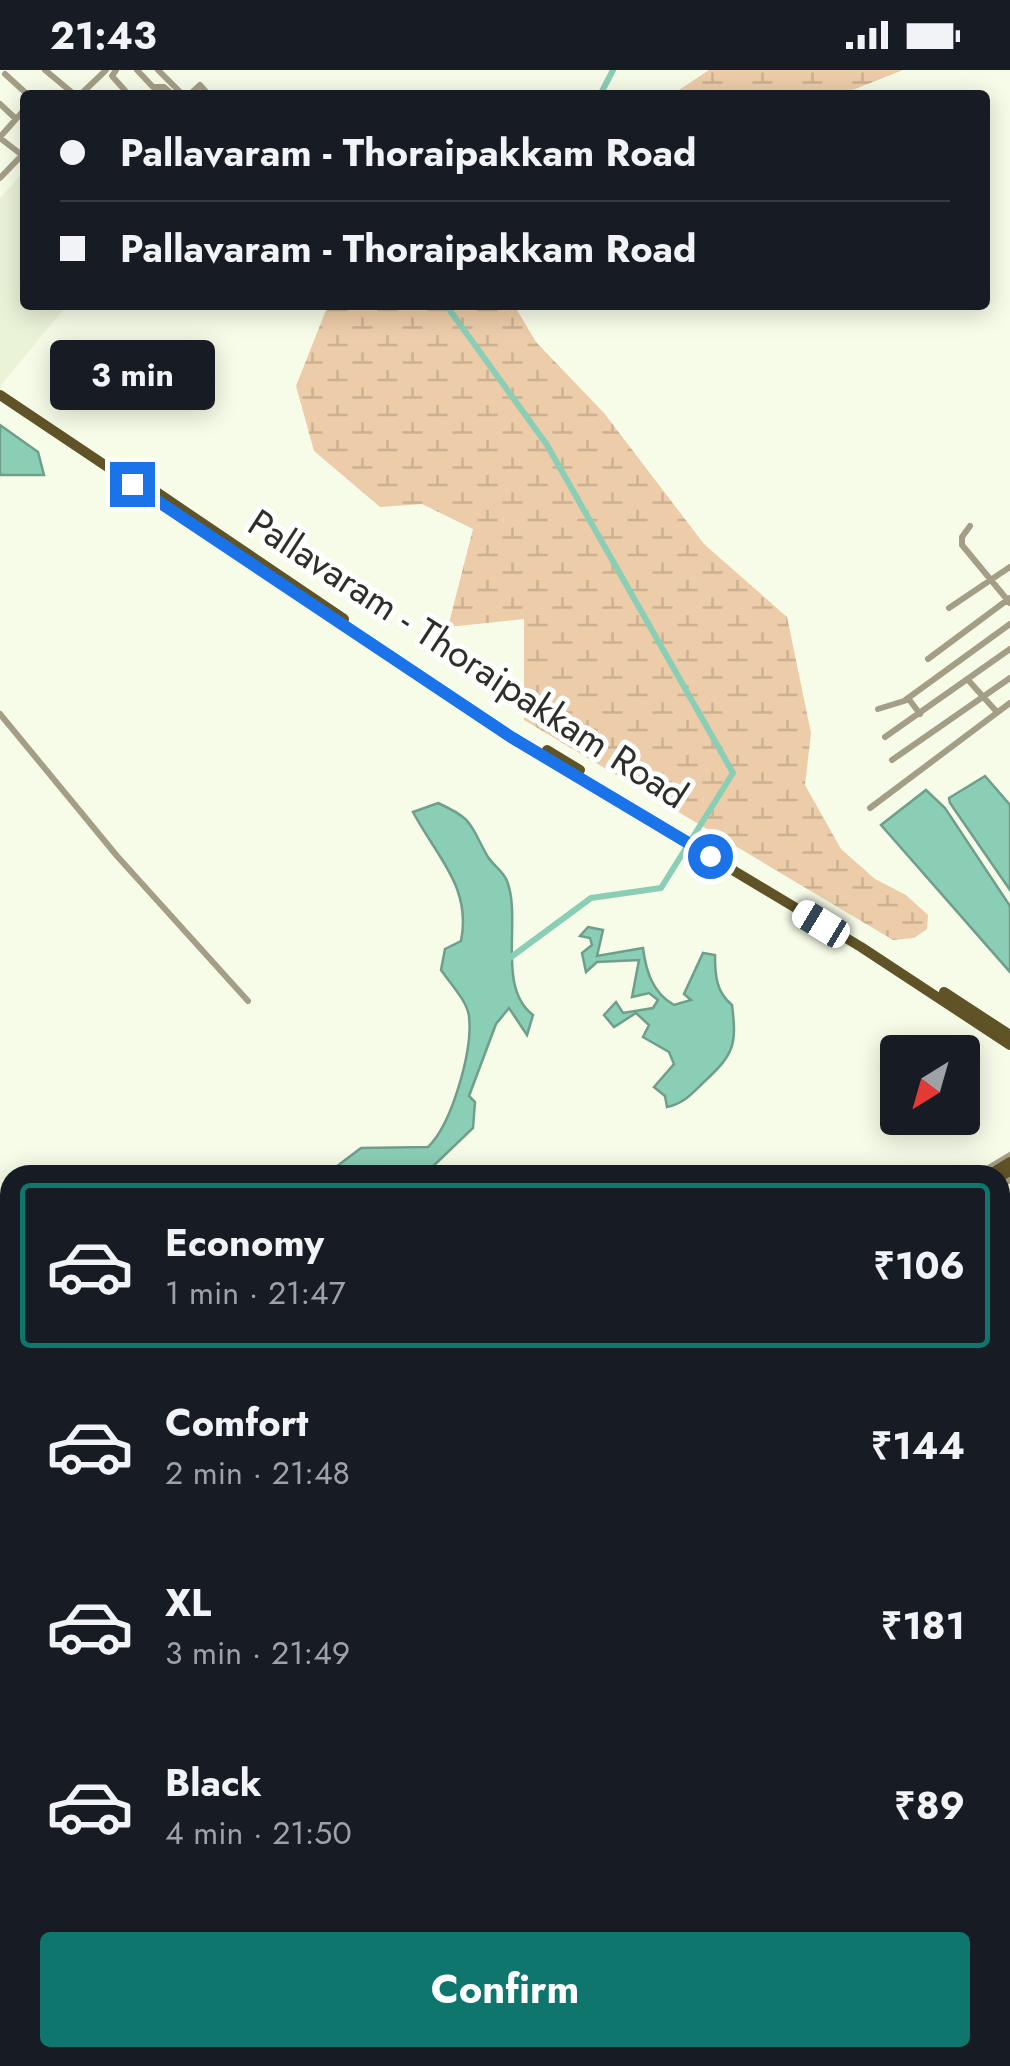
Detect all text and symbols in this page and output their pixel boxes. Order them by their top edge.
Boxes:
text: 21:43 [50,8,157,63]
text: Pallavaram - Thoraipakkam Road [120,125,697,180]
text: Pallavaram - Thoraipakkam Road [120,221,697,276]
callout: 3 min [49,339,214,409]
text: 3 min [91,352,174,398]
route end [110,462,155,507]
street label: Pallavaram - Thoraipakkam Road [238,495,699,822]
route start [688,834,733,879]
car [788,896,854,952]
north arrow [880,1035,980,1135]
map controls [880,1035,980,1135]
text: Economy [165,1215,324,1270]
icon: car [45,1221,135,1311]
text: ₹106 [873,1238,965,1293]
text: 1 min · 21:47 [165,1270,346,1316]
text: Comfort [165,1395,308,1450]
icon: car [45,1401,135,1491]
text: ₹144 [871,1418,965,1473]
text: 2 min · 21:48 [165,1450,350,1496]
text: XL [165,1575,211,1630]
icon: car [45,1581,135,1671]
text: ₹181 [881,1598,965,1653]
text: 3 min · 21:49 [165,1630,350,1676]
text: Black [165,1755,262,1810]
icon: car [45,1761,135,1851]
text: ₹89 [894,1778,965,1833]
text: 4 min · 21:50 [165,1810,352,1856]
button: Confirm [40,1932,970,2047]

